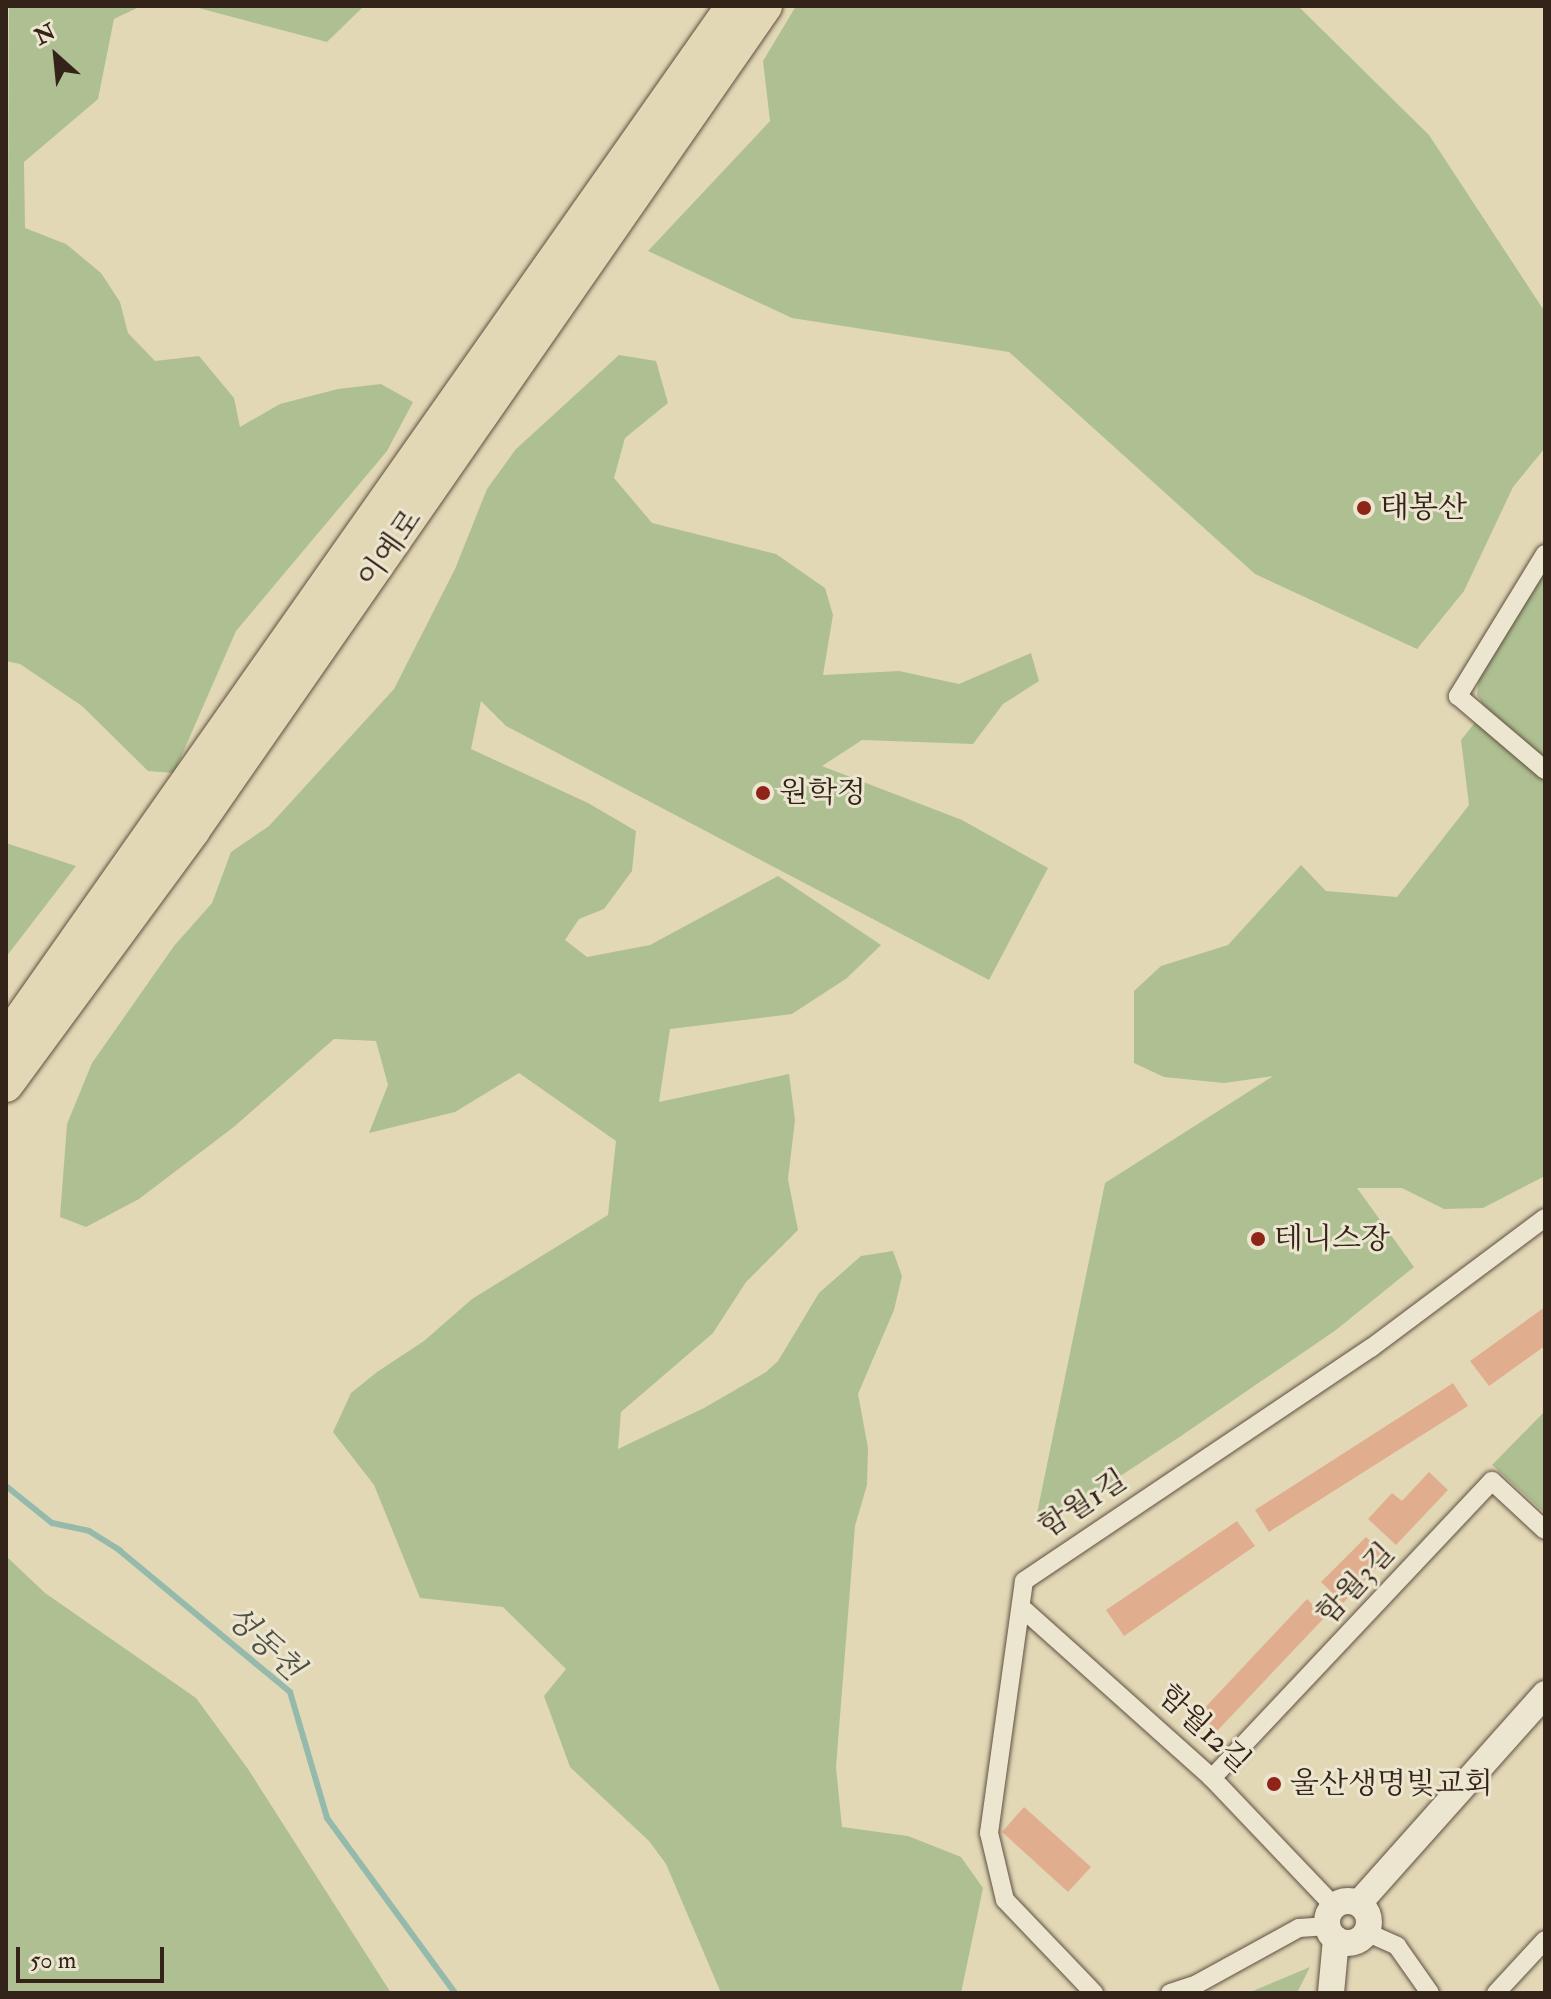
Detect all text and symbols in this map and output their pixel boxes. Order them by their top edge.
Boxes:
north arrow [16,16,96,96]
text: N [30,18,60,52]
place label: 태봉산 [1380,490,1467,526]
marker: 태봉산 [1355,499,1373,517]
street label: 이예로 [350,503,430,595]
place label: 원학정 [779,775,866,811]
marker: 원학정 [754,784,772,802]
place label: 테니스장 [1274,1221,1390,1257]
marker: 테니스장 [1249,1230,1267,1248]
street label: 함월1길 [1032,1462,1134,1546]
street label: 함월3길 [1309,1536,1403,1632]
water label: 성동천 [217,1597,311,1689]
street label: 함월12길 [1150,1677,1258,1781]
place label: 울산생명빛교회 [1290,1766,1493,1802]
marker: 울산생명빛교회 [1265,1775,1283,1793]
scale bar [20,1931,168,1981]
text: 50 m [30,1945,76,1976]

